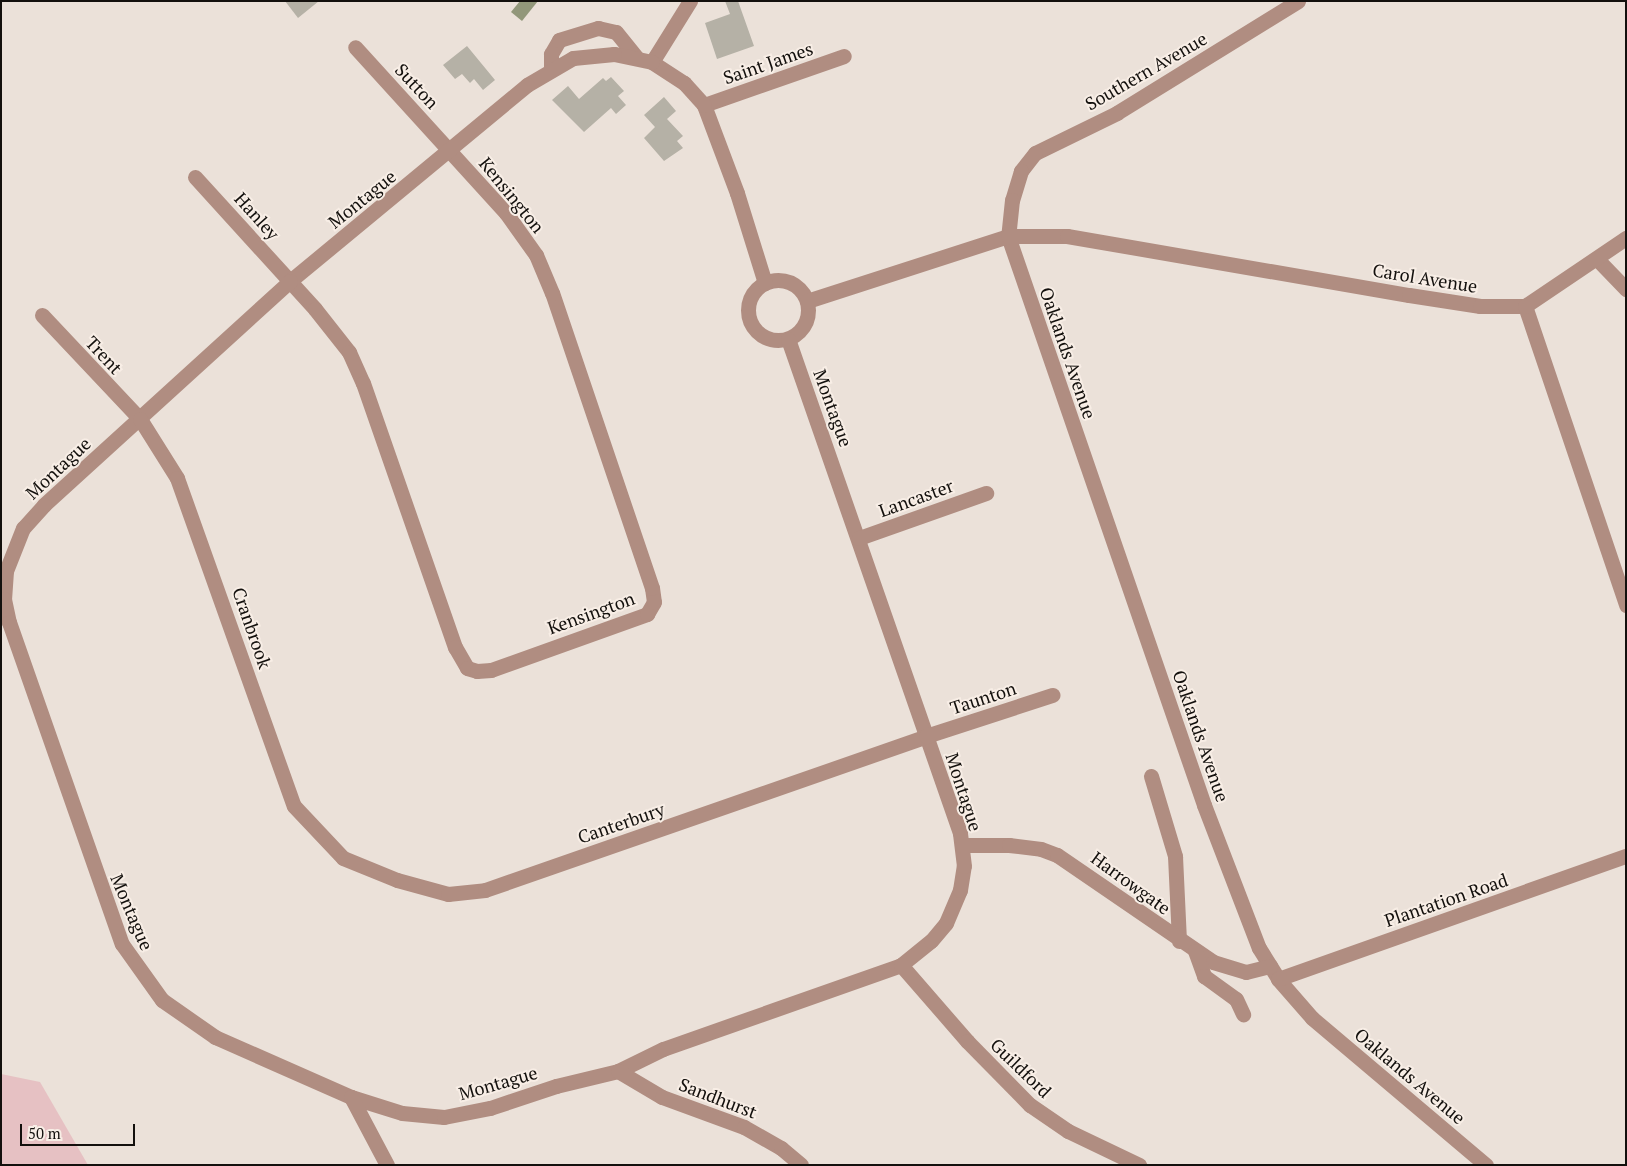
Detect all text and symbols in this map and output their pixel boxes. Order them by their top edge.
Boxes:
street label: Southern Avenue [1081,27,1211,115]
street label: Saint James [720,38,816,88]
street label: Sutton [391,59,443,113]
street label: Kensington [475,153,549,237]
street label: Montague [324,165,400,233]
street label: Hanley [230,188,284,244]
street label: Carol Avenue [1371,259,1479,297]
street label: Oaklands Avenue [1035,284,1101,422]
street label: Trent [81,332,127,378]
street label: Montague [809,366,857,450]
street label: Montague [21,433,95,503]
street label: Lancaster [876,475,956,521]
street label: Cranbrook [228,585,276,671]
street label: Kensington [544,587,638,639]
street label: Oaklands Avenue [1168,667,1234,805]
street label: Taunton [947,677,1019,719]
street label: Montague [941,750,987,834]
street label: Canterbury [575,798,667,848]
street label: Harrowgate [1087,847,1175,919]
street label: Plantation Road [1382,869,1510,931]
street label: Montague [106,871,158,953]
street label: Oaklands Avenue [1350,1023,1470,1129]
street label: Guildford [986,1034,1056,1102]
street label: Montague [456,1061,540,1105]
street label: Sandhurst [676,1073,760,1123]
scale bar [22,1114,138,1146]
text: 50 m [28,1123,61,1143]

